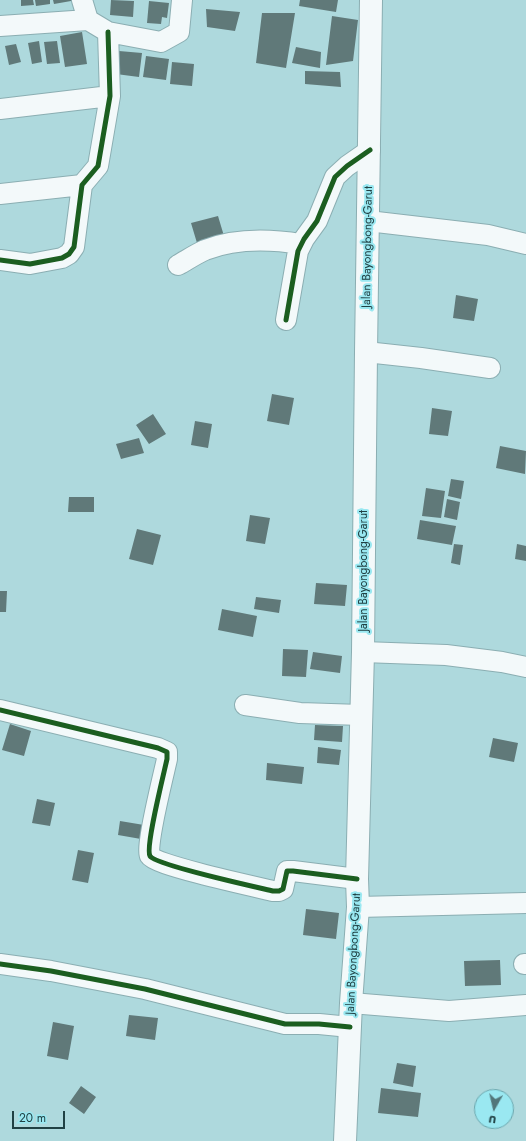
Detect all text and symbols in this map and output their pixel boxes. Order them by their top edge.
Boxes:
street label: Jalan Bayongbong-Garut [360,186,376,308]
street label: Jalan Bayongbong-Garut [357,510,371,632]
street label: Jalan Bayongbong-Garut [344,893,364,1015]
north arrow [474,1089,514,1129]
scale bar [14,1103,67,1129]
text: 20 m [19,1109,46,1127]
text: U [488,1111,497,1128]

